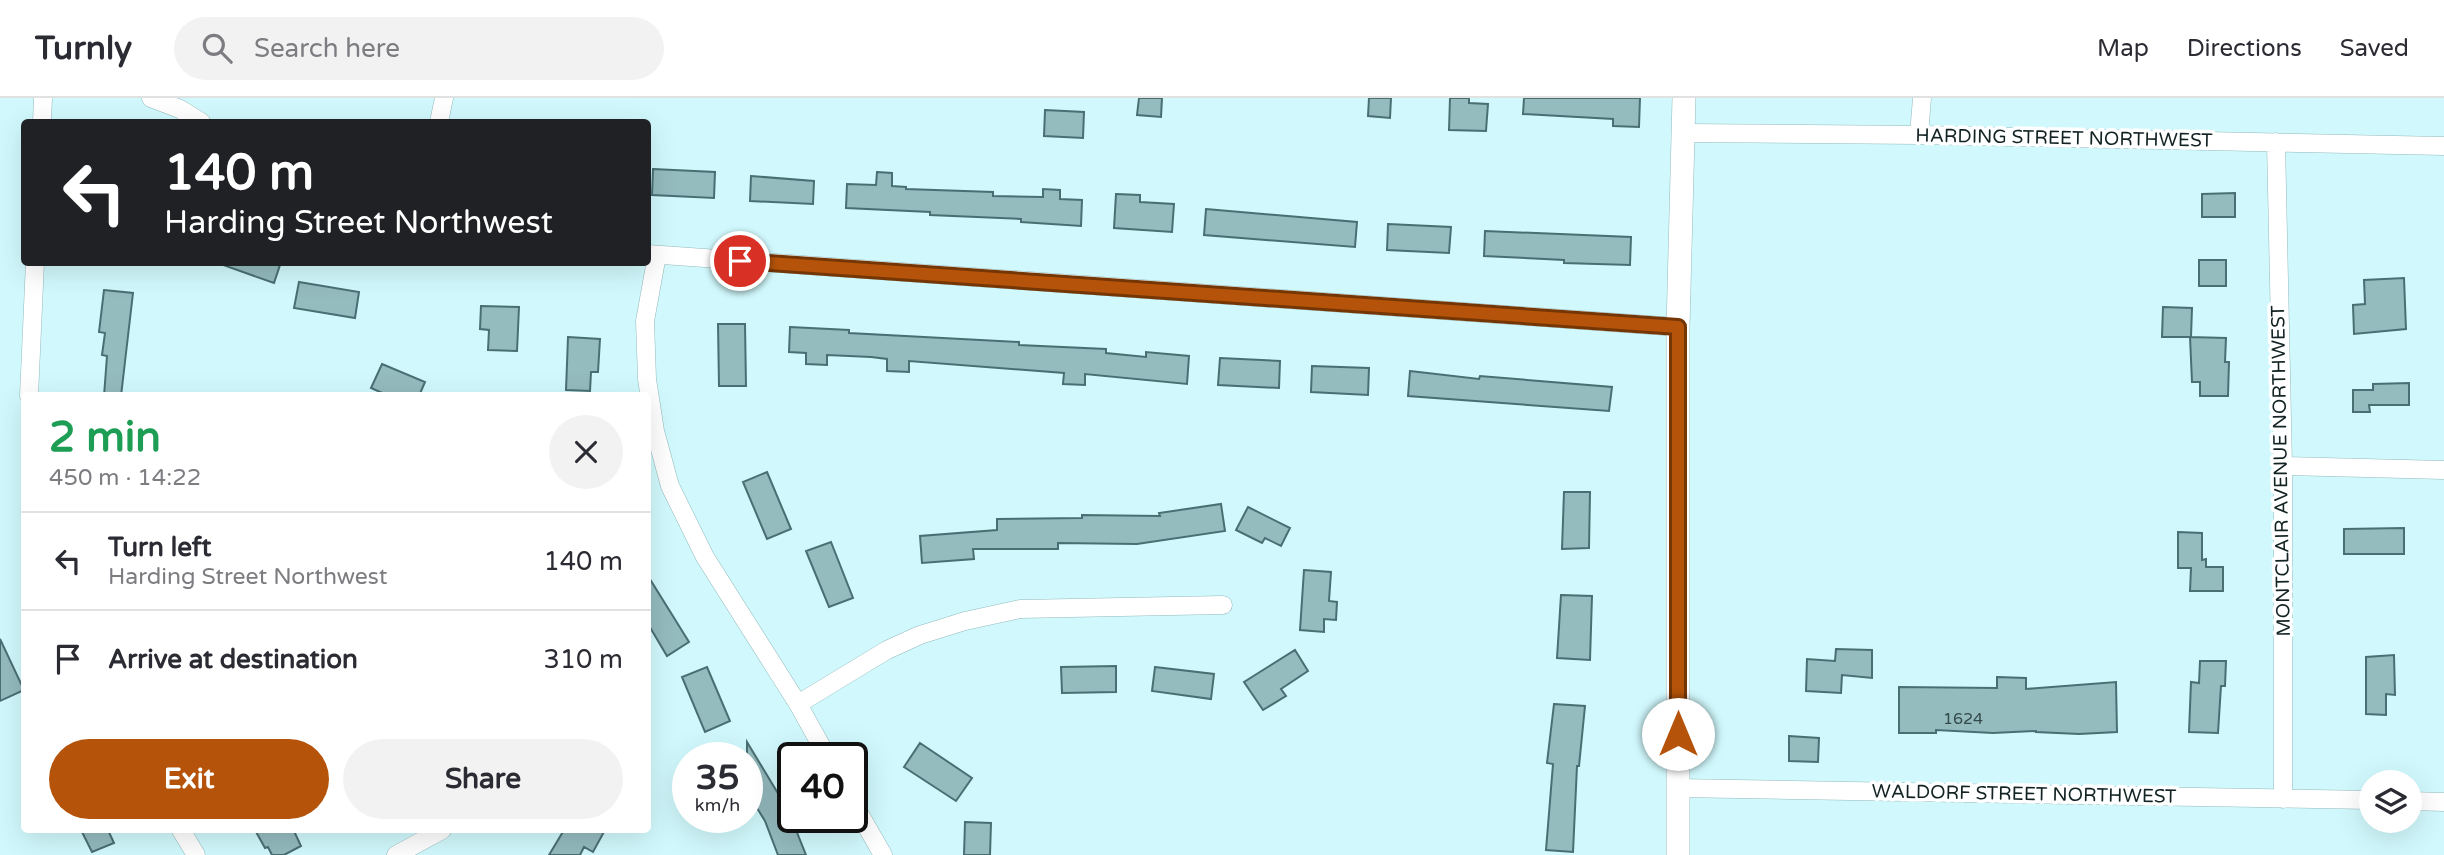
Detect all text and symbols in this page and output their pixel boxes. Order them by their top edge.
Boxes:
search box [174,17,664,80]
text: Turnly [35,29,132,68]
icon: search [198,29,236,67]
text: Search here [254,33,400,64]
text: Map [2097,34,2149,63]
text: Directions [2187,34,2302,63]
text: Saved [2340,34,2409,63]
street label: HARDING STREET NORTHWEST [1915,124,2213,152]
text: 140 m [164,144,314,203]
icon: left [49,147,140,238]
text: Harding Street Northwest [164,204,553,242]
pin [710,231,770,291]
icon: arrive [721,242,759,280]
street label: MONTCLAIR AVENUE NORTHWEST [2267,305,2295,637]
text: 2 min [49,412,161,463]
button: close [549,415,623,489]
text: 450 m · 14:22 [49,464,201,492]
text: Turn left [108,532,211,563]
icon: left [49,542,87,580]
text: 140 m [543,546,623,577]
text: Harding Street Northwest [108,563,388,591]
icon: arrive [49,640,87,678]
text: Arrive at destination [108,644,358,675]
text: 310 m [543,644,623,675]
position arrow [1641,697,1715,771]
house number: 1624 [1943,709,1983,729]
button: Exit [49,739,329,819]
button: Share [343,739,623,819]
speed limit sign: 40 [777,742,868,833]
text: 35 [696,757,739,799]
map controls [2359,770,2422,833]
button: layers [2359,770,2422,833]
street label: WALDORF STREET NORTHWEST [1871,780,2177,808]
text: km/h [695,794,740,816]

